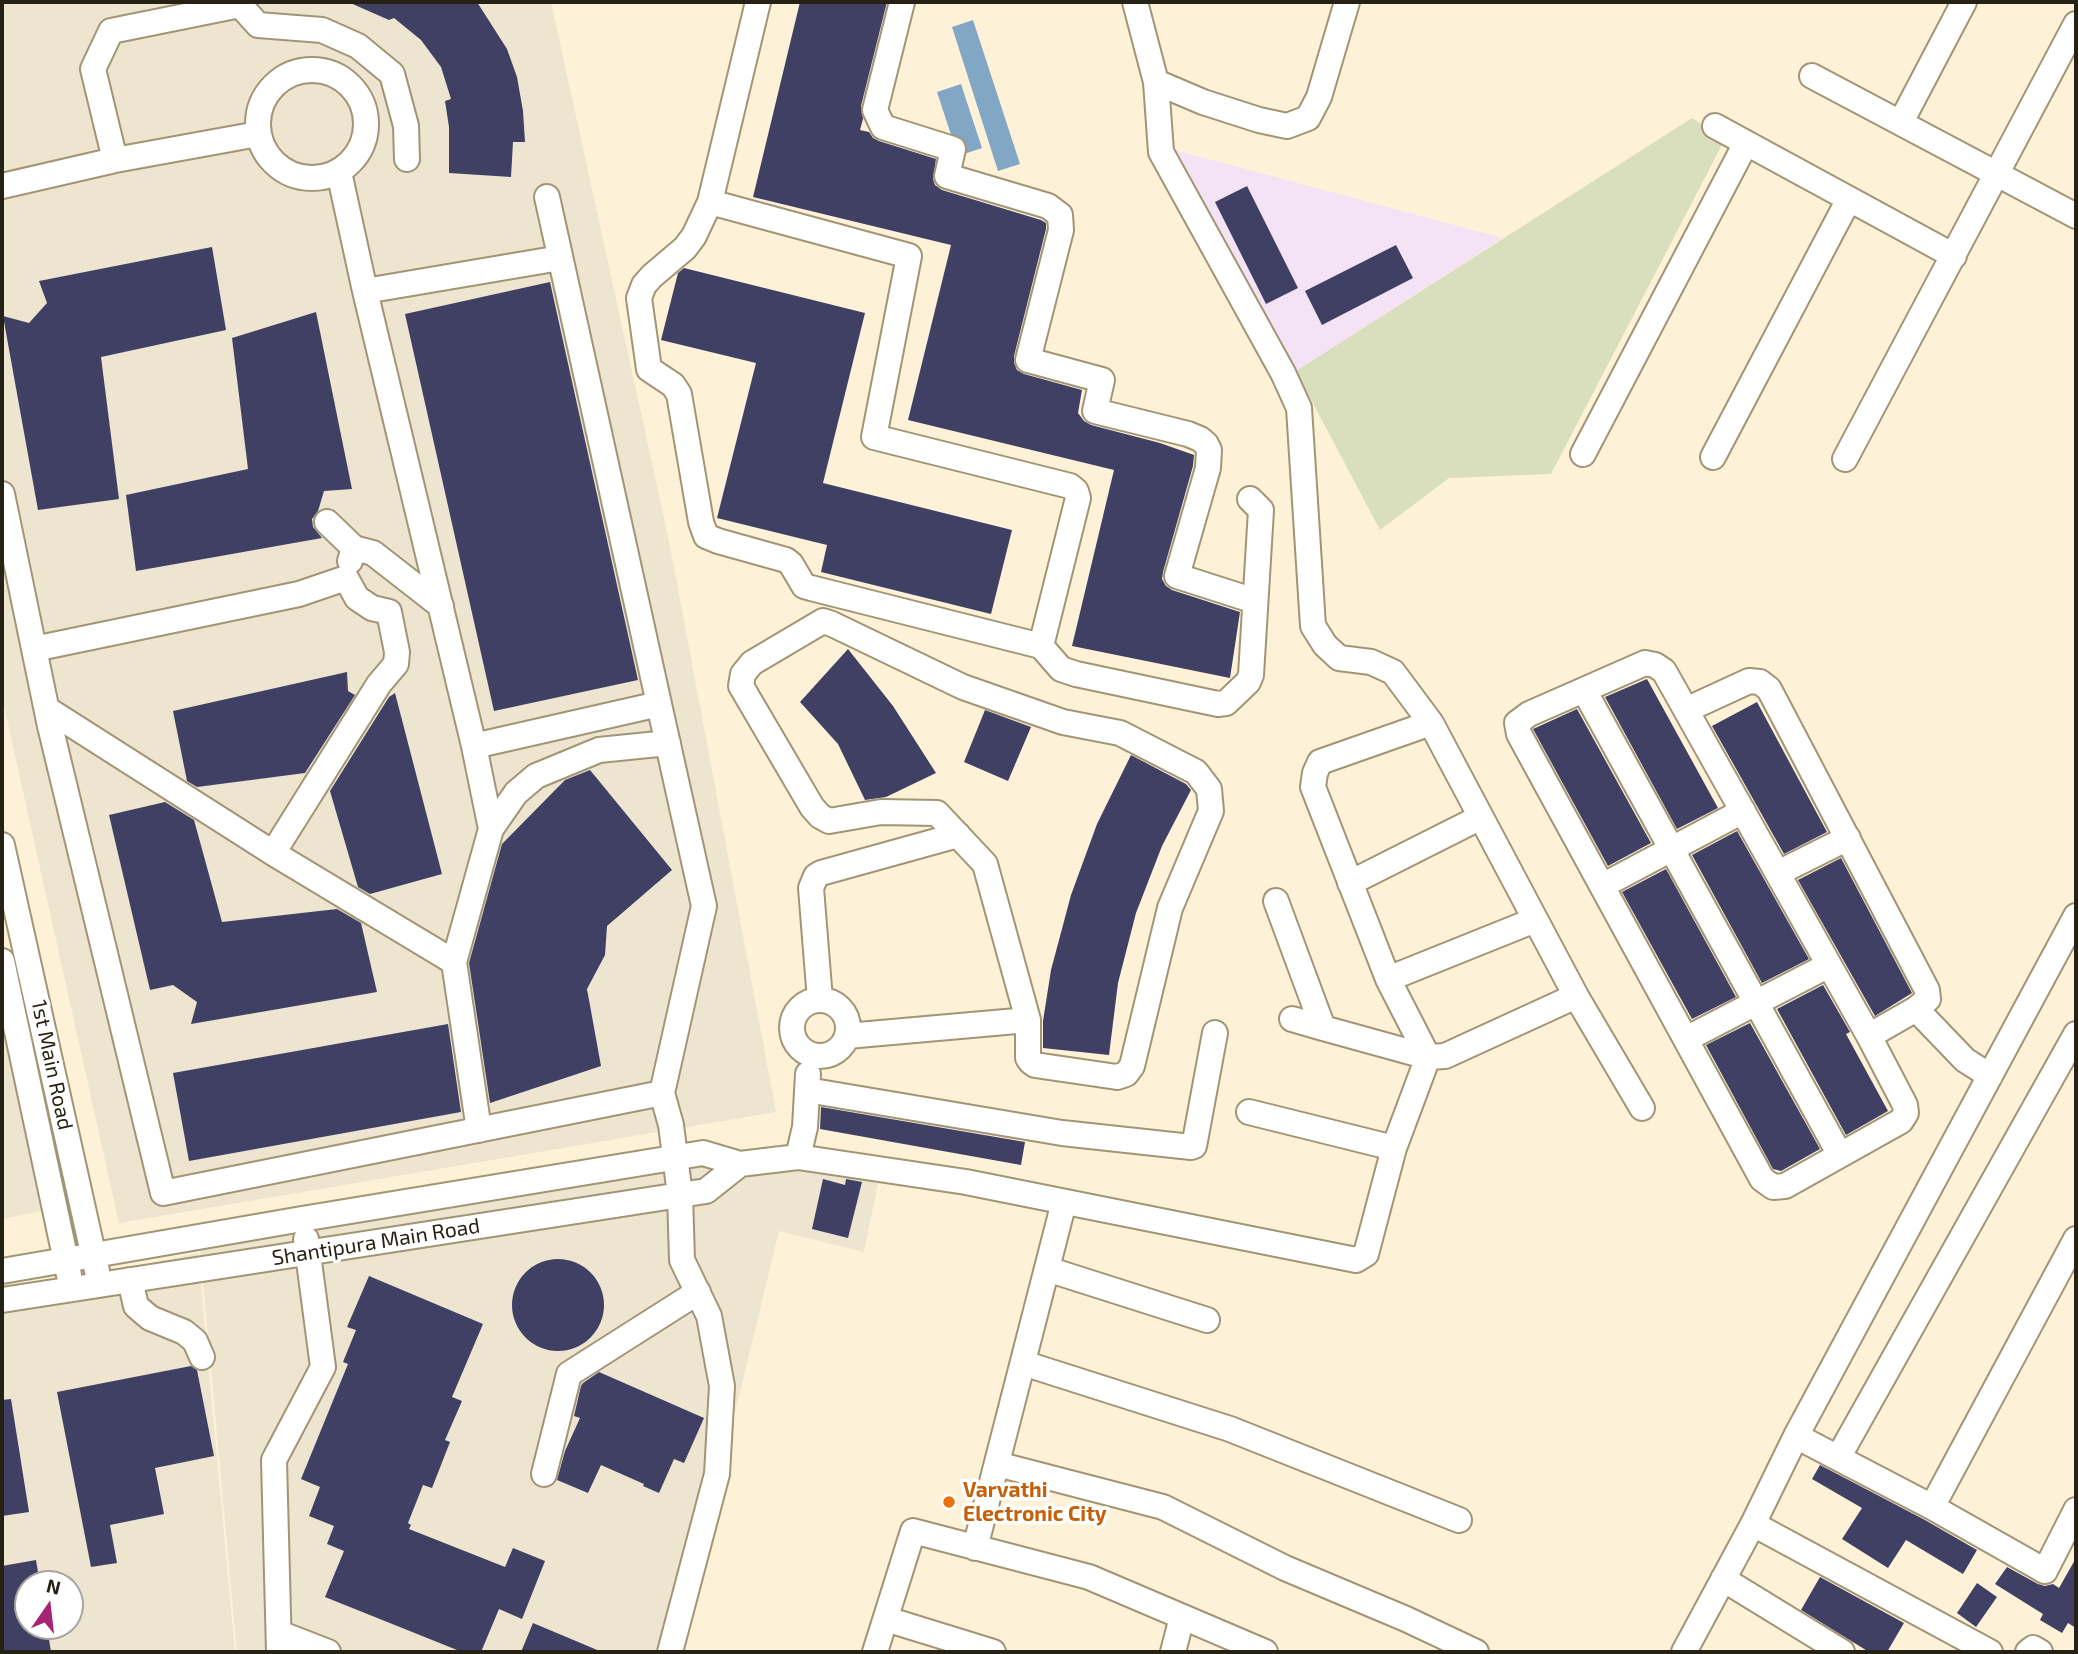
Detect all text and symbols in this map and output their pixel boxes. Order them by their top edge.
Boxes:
street label: 1st Main Road [26,998,78,1132]
street label: Shantipura Main Road [270,1213,482,1271]
place label: Varvathi Electronic City [963,1477,1107,1527]
marker: Varvathi Electronic City [941,1494,957,1510]
north arrow [14,1570,84,1640]
text: N [44,1573,63,1599]

